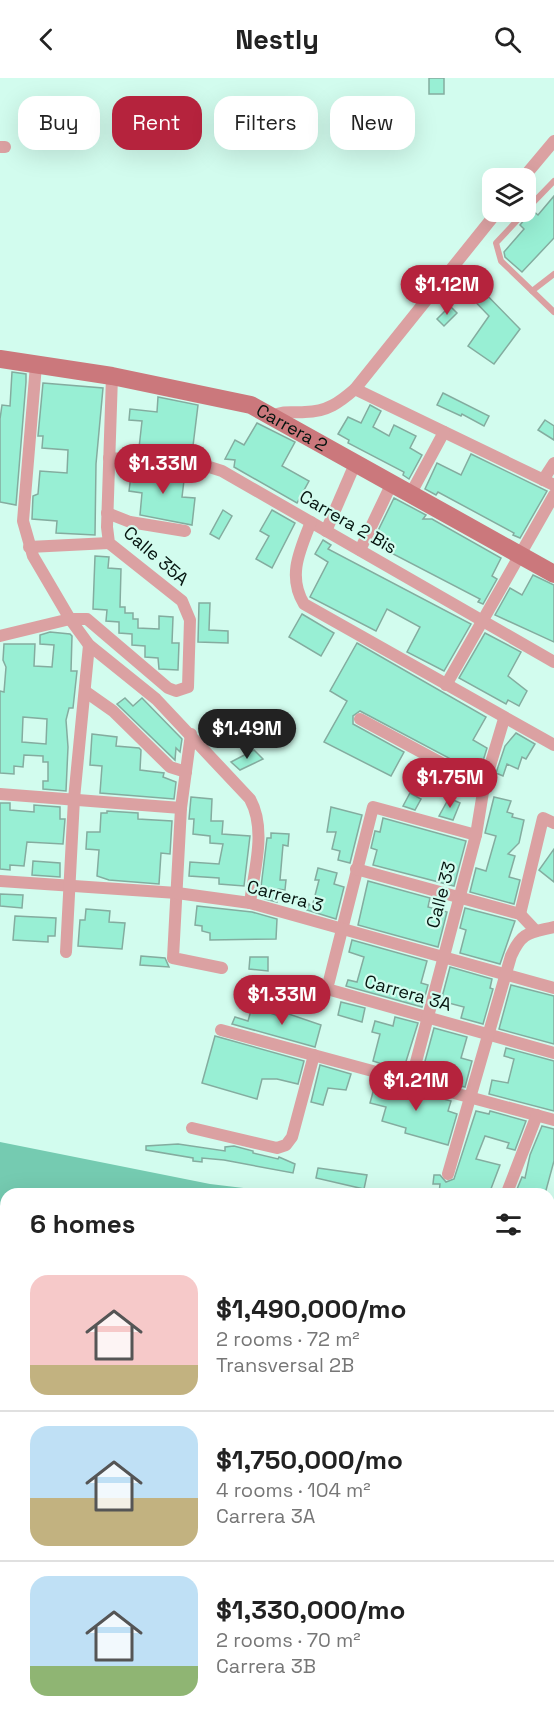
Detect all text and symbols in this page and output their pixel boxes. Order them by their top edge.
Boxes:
text: Nestly [235,22,319,57]
icon: back [30,23,63,56]
icon: search [491,23,524,56]
chip: Buy [18,96,100,150]
chip: Rent [112,96,202,150]
chip: Filters [214,96,318,150]
chip: New [330,96,415,150]
map controls [482,168,536,222]
button: layers [482,168,536,222]
pin: $1.12M [398,265,496,316]
text: $1.12M [415,271,479,297]
street label: Carrera 2 [252,398,332,456]
pin: $1.33M [114,444,212,495]
text: $1.33M [128,450,198,476]
street label: Carrera 2 Bis [295,484,401,559]
street label: Calle 35A [119,521,194,590]
pin: $1.49M [198,709,296,760]
text: $1.49M [212,715,282,741]
pin: $1.75M [401,758,499,809]
text: $1.75M [416,764,484,790]
street label: Calle 33 [421,859,460,931]
street label: Carrera 3 [244,874,326,917]
street label: Carrera 3A [362,969,454,1016]
pin: $1.33M [233,975,331,1026]
text: $1.33M [247,981,317,1007]
pin: $1.21M [367,1061,465,1112]
text: $1.21M [383,1067,449,1093]
text: 6 homes [30,1207,135,1241]
icon: filters [492,1208,525,1241]
text: $1,490,000/mo [216,1292,406,1326]
icon: home [78,1299,150,1371]
text: 2 rooms · 72 m² [216,1326,360,1352]
text: Transversal 2B [216,1352,354,1378]
text: $1,750,000/mo [216,1443,403,1477]
icon: home [78,1450,150,1522]
text: 4 rooms · 104 m² [216,1477,371,1503]
text: Carrera 3A [216,1503,315,1529]
text: $1,330,000/mo [216,1593,405,1627]
icon: home [78,1600,150,1672]
text: 2 rooms · 70 m² [216,1627,360,1653]
text: Carrera 3B [216,1653,316,1679]

